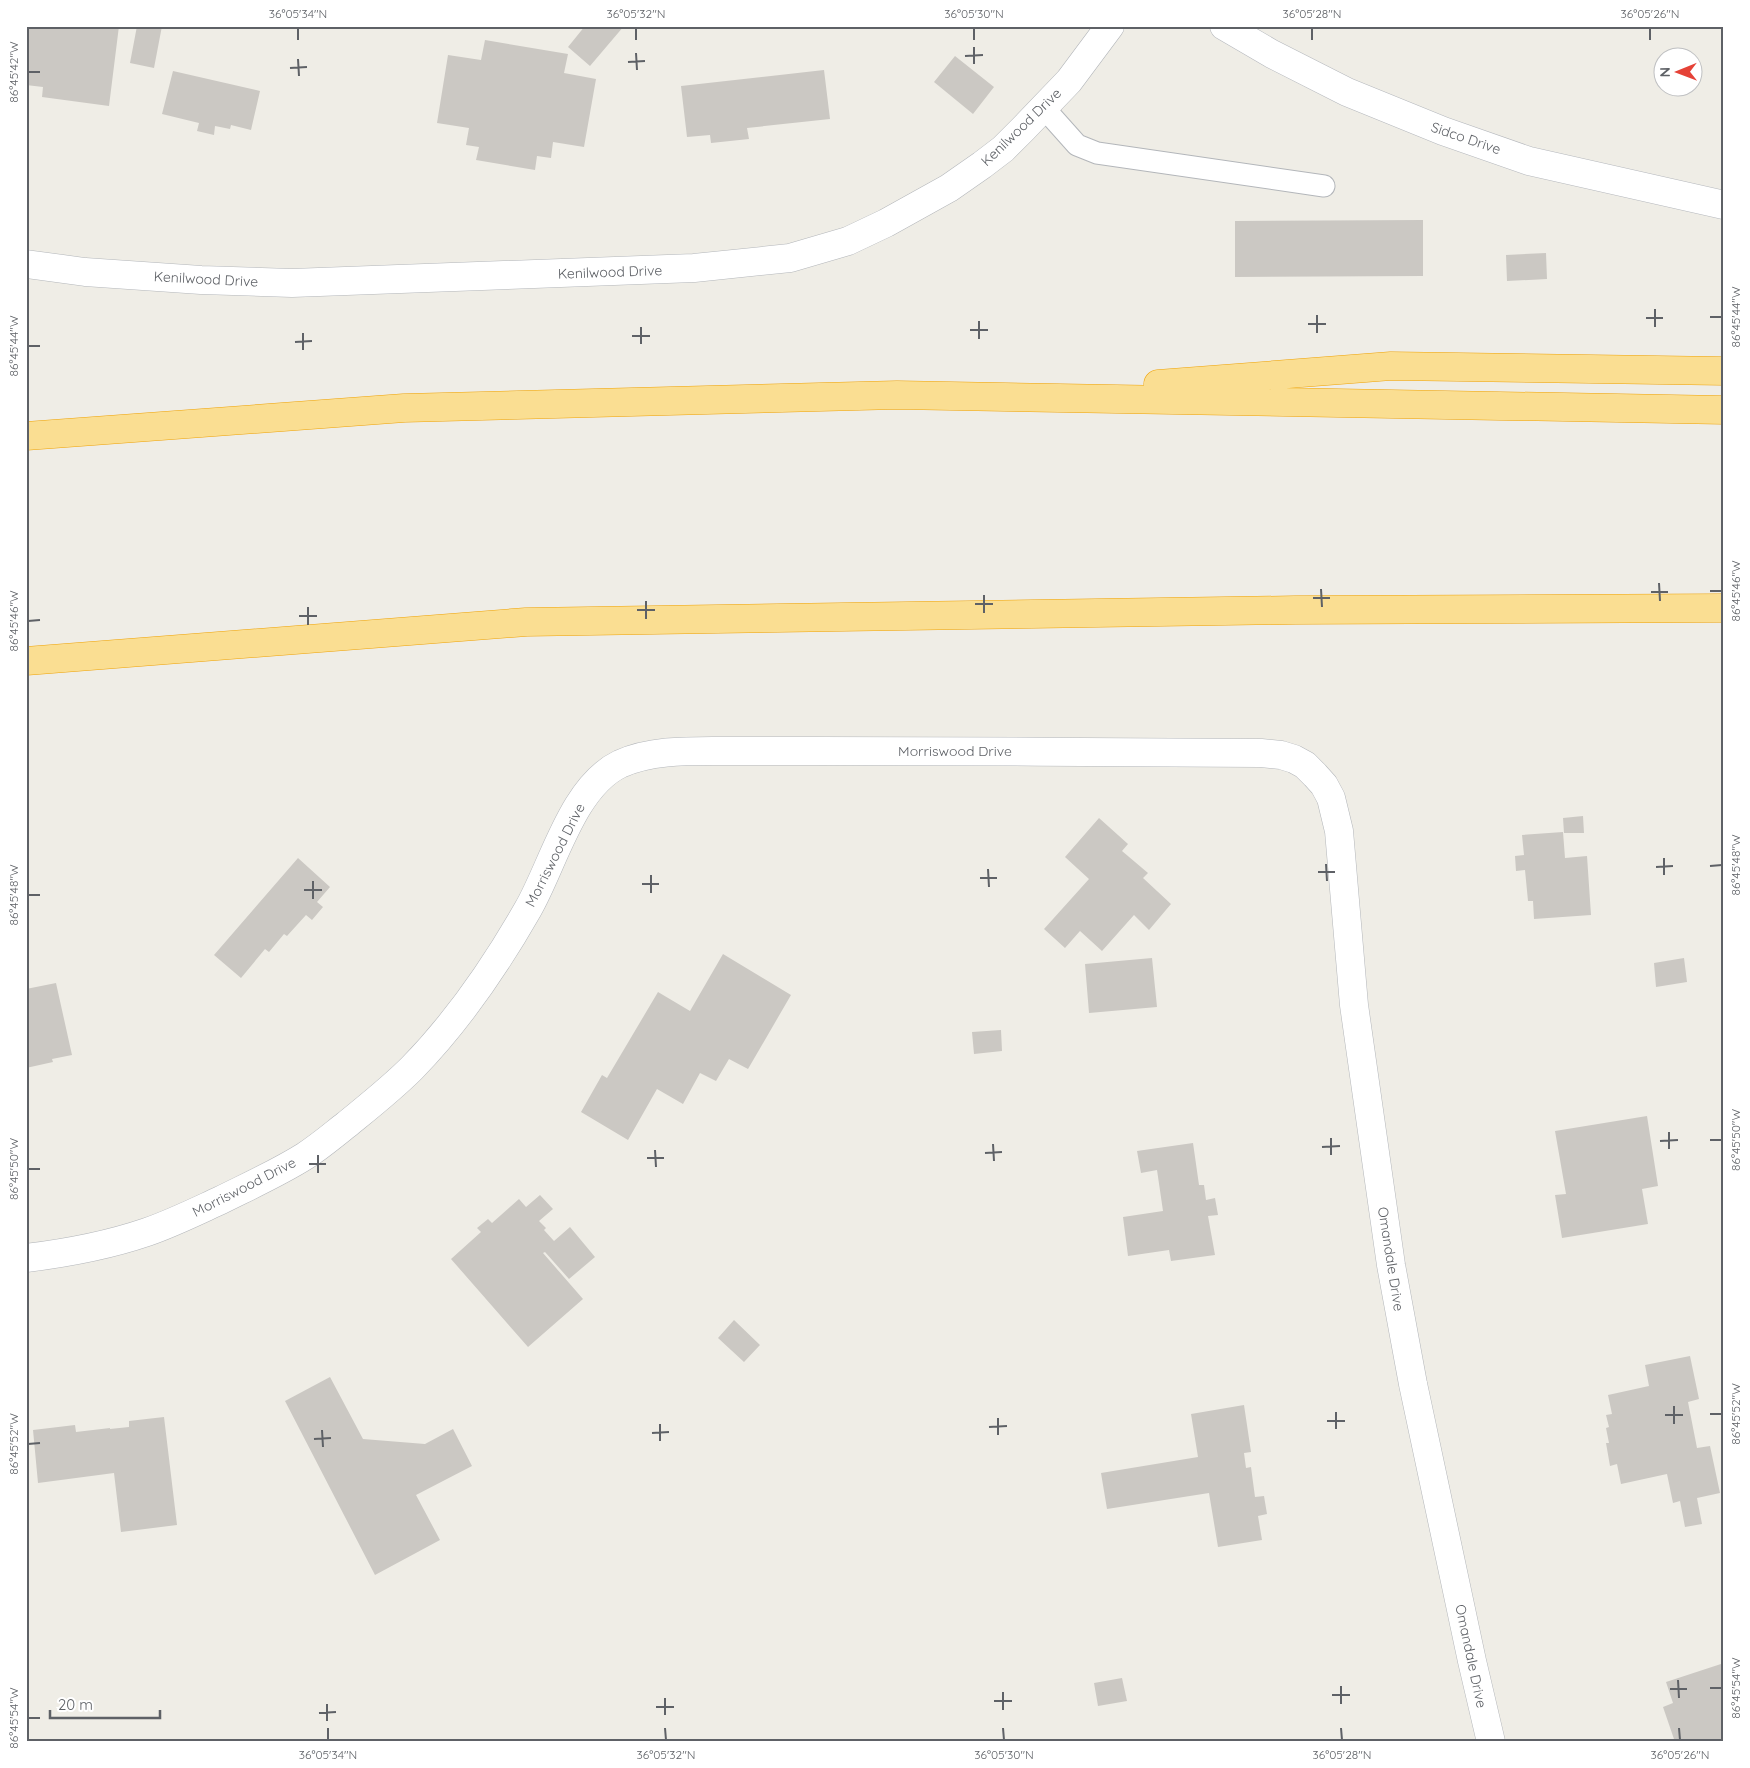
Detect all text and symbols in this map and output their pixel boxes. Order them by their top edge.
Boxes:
text: 36°05'34"N [269,6,327,21]
text: 36°05'32"N [607,6,666,21]
text: 36°05'30"N [944,6,1004,21]
text: 36°05'28"N [1282,6,1342,21]
text: 36°05'26"N [1620,6,1680,21]
text: 86°45'42"W [6,41,21,103]
north arrow [1652,48,1702,98]
text: N [1656,67,1674,78]
street label: Kenilwood Drive [977,84,1065,170]
street label: Sidco Drive [1429,118,1503,158]
street label: Kenilwood Drive [557,261,663,283]
street label: Kenilwood Drive [153,267,259,291]
text: 86°45'44"W [1728,286,1743,348]
text: 86°45'44"W [6,315,21,377]
text: 86°45'46"W [1728,560,1743,622]
text: 86°45'46"W [6,590,21,652]
street label: Morriswood Drive [898,742,1012,760]
street label: Morriswood Drive [521,800,589,910]
text: 86°45'48"W [1728,834,1743,896]
text: 86°45'48"W [6,864,21,926]
text: 86°45'50"W [1728,1109,1743,1171]
text: 86°45'50"W [6,1138,21,1200]
street label: Morriswood Drive [189,1153,299,1221]
street label: Omandale Drive [1374,1205,1408,1313]
text: 86°45'52"W [1728,1383,1743,1445]
text: 86°45'52"W [6,1413,21,1475]
street label: Omandale Drive [1451,1603,1491,1710]
text: 86°45'54"W [1728,1657,1743,1719]
text: 86°45'54"W [6,1687,21,1749]
scale bar [50,1688,160,1720]
text: 20 m [58,1695,93,1714]
text: 36°05'34"N [299,1747,357,1762]
text: 36°05'32"N [637,1747,696,1762]
text: 36°05'30"N [974,1747,1034,1762]
text: 36°05'28"N [1312,1747,1372,1762]
text: 36°05'26"N [1650,1747,1710,1762]

